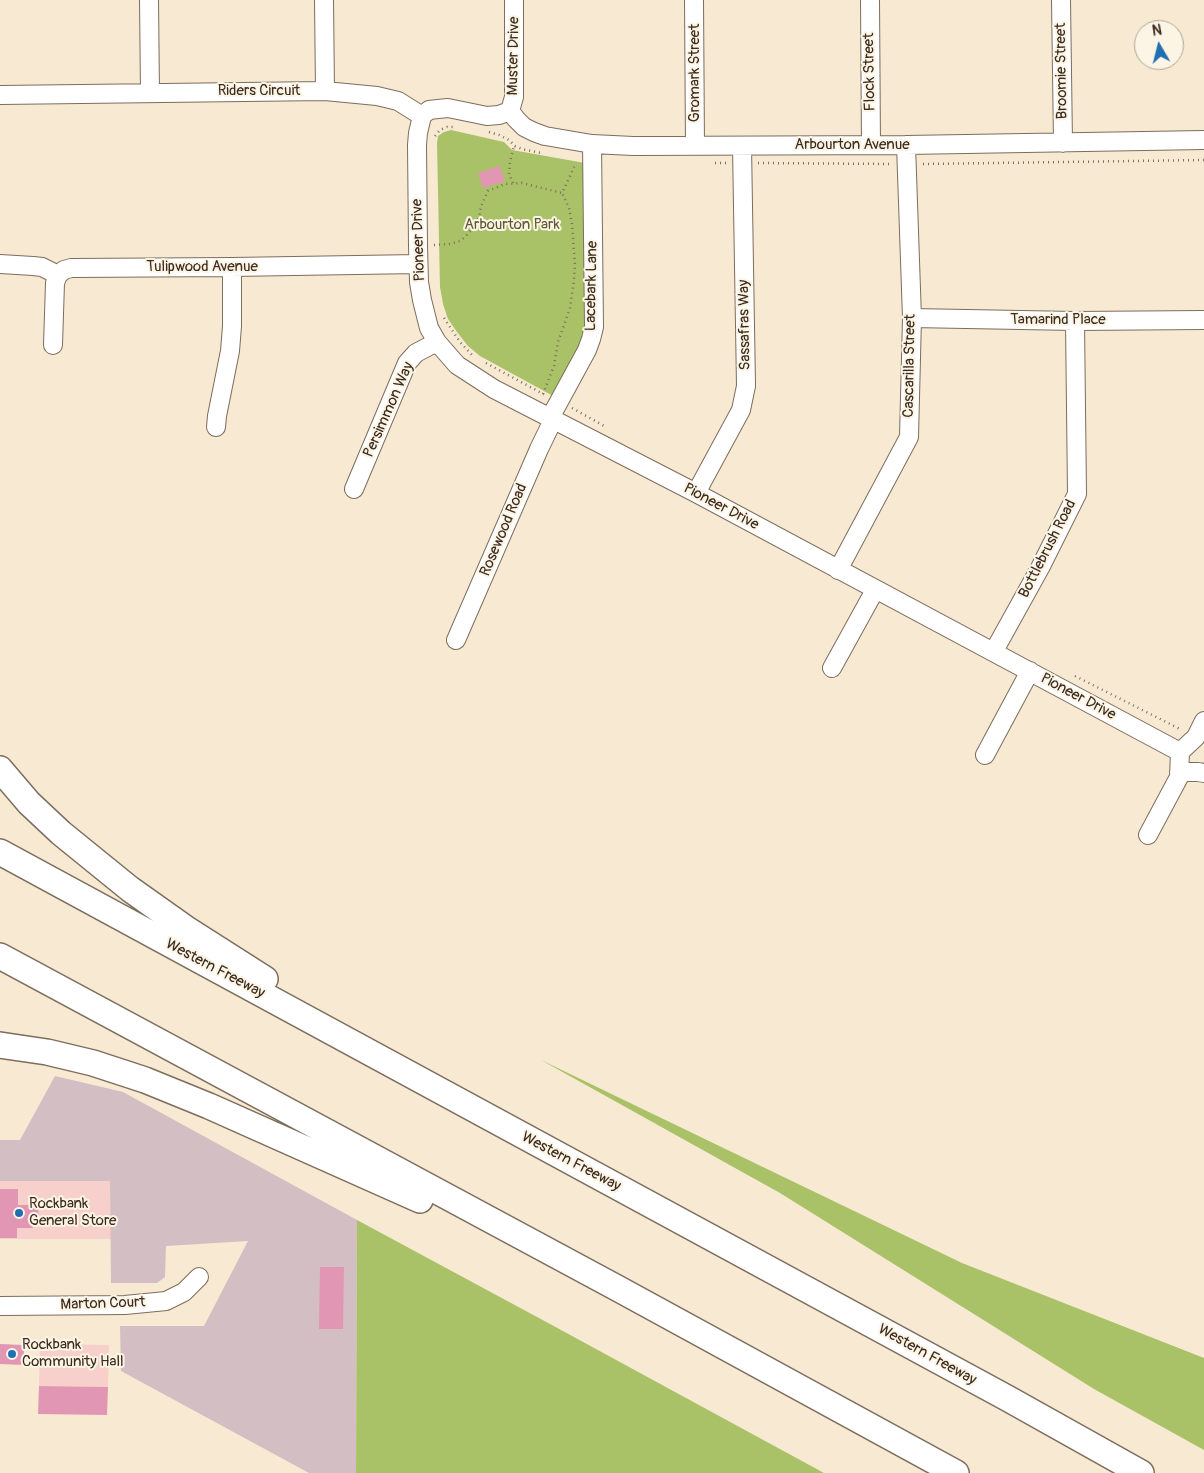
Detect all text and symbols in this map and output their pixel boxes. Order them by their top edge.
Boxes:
street label: Muster Drive [504,16,524,96]
north arrow [1134,20,1184,70]
text: N [1151,22,1163,40]
street label: Broomie Street [1052,23,1072,119]
street label: Gromark Street [686,24,704,122]
street label: Flock Street [860,33,880,111]
street label: Riders Circuit [218,82,300,100]
street label: Arbourton Avenue [794,136,910,154]
street label: Pioneer Drive [409,198,429,282]
park label: Arbourton Park [464,216,560,234]
street label: Lacebark Lane [582,241,602,331]
street label: Tulipwood Avenue [146,258,258,276]
street label: Sassafras Way [735,280,755,370]
street label: Tamarind Place [1010,311,1106,329]
street label: Cascarilla Street [900,314,920,418]
street label: Persimmon Way [360,360,418,460]
street label: Pioneer Drive [680,480,762,534]
street label: Rosewood Road [476,481,532,579]
street label: Bottlebrush Road [1015,497,1081,601]
street label: Pioneer Drive [1037,670,1119,724]
street label: Western Freeway [162,935,268,1003]
street label: Western Freeway [518,1128,624,1196]
place label: Rockbank General Store [29,1195,116,1230]
marker: Rockbank General Store [13,1207,25,1219]
street label: Marton Court [60,1294,146,1314]
street label: Western Freeway [875,1321,979,1389]
place label: Rockbank Community Hall [22,1336,124,1371]
marker: Rockbank Community Hall [6,1348,18,1360]

